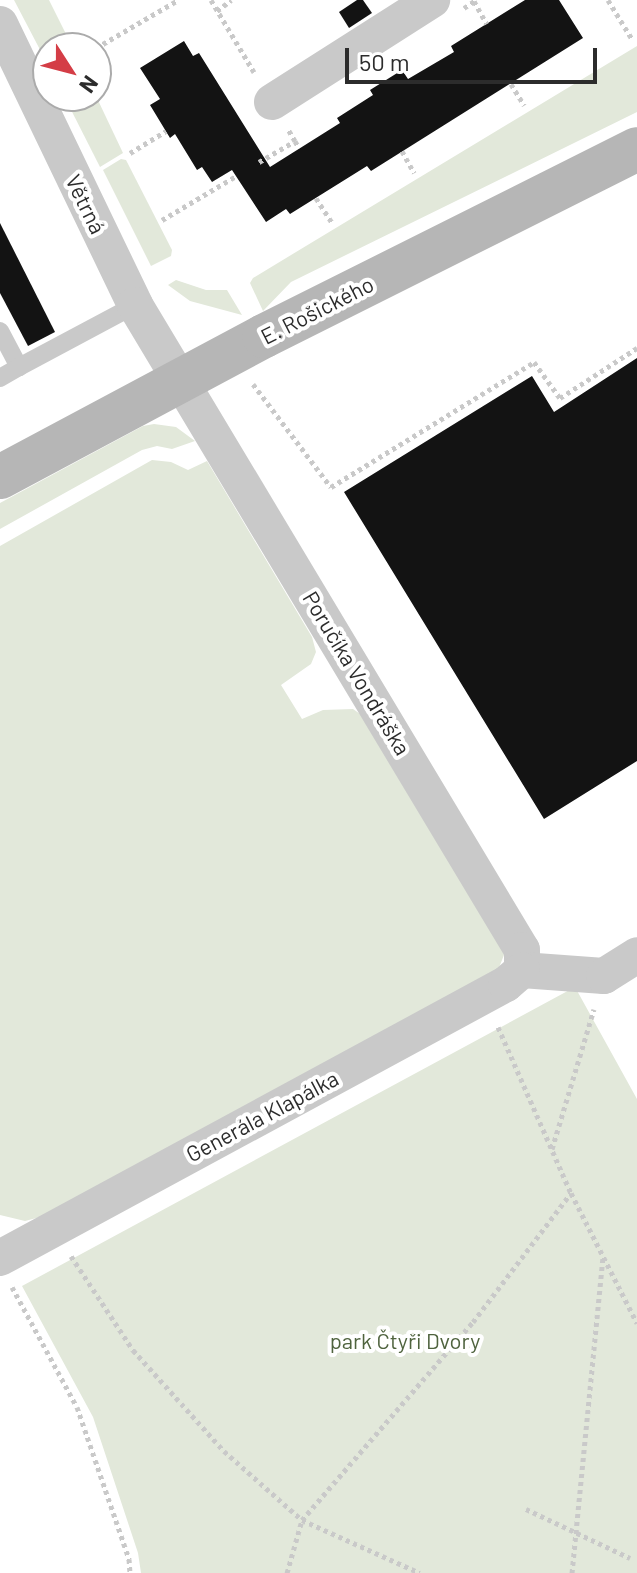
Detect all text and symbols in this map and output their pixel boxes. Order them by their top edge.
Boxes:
north arrow [32,32,112,112]
scale bar [349,32,601,82]
text: 50 m [359,47,410,76]
text: N [75,71,105,98]
street label: Větrná [60,170,112,238]
street label: E. Rošického [256,270,378,350]
street label: Poručíka Vondráška [298,586,416,760]
street label: Generála Klapálka [181,1065,343,1167]
park label: park Čtyři Dvory [330,1328,480,1354]

